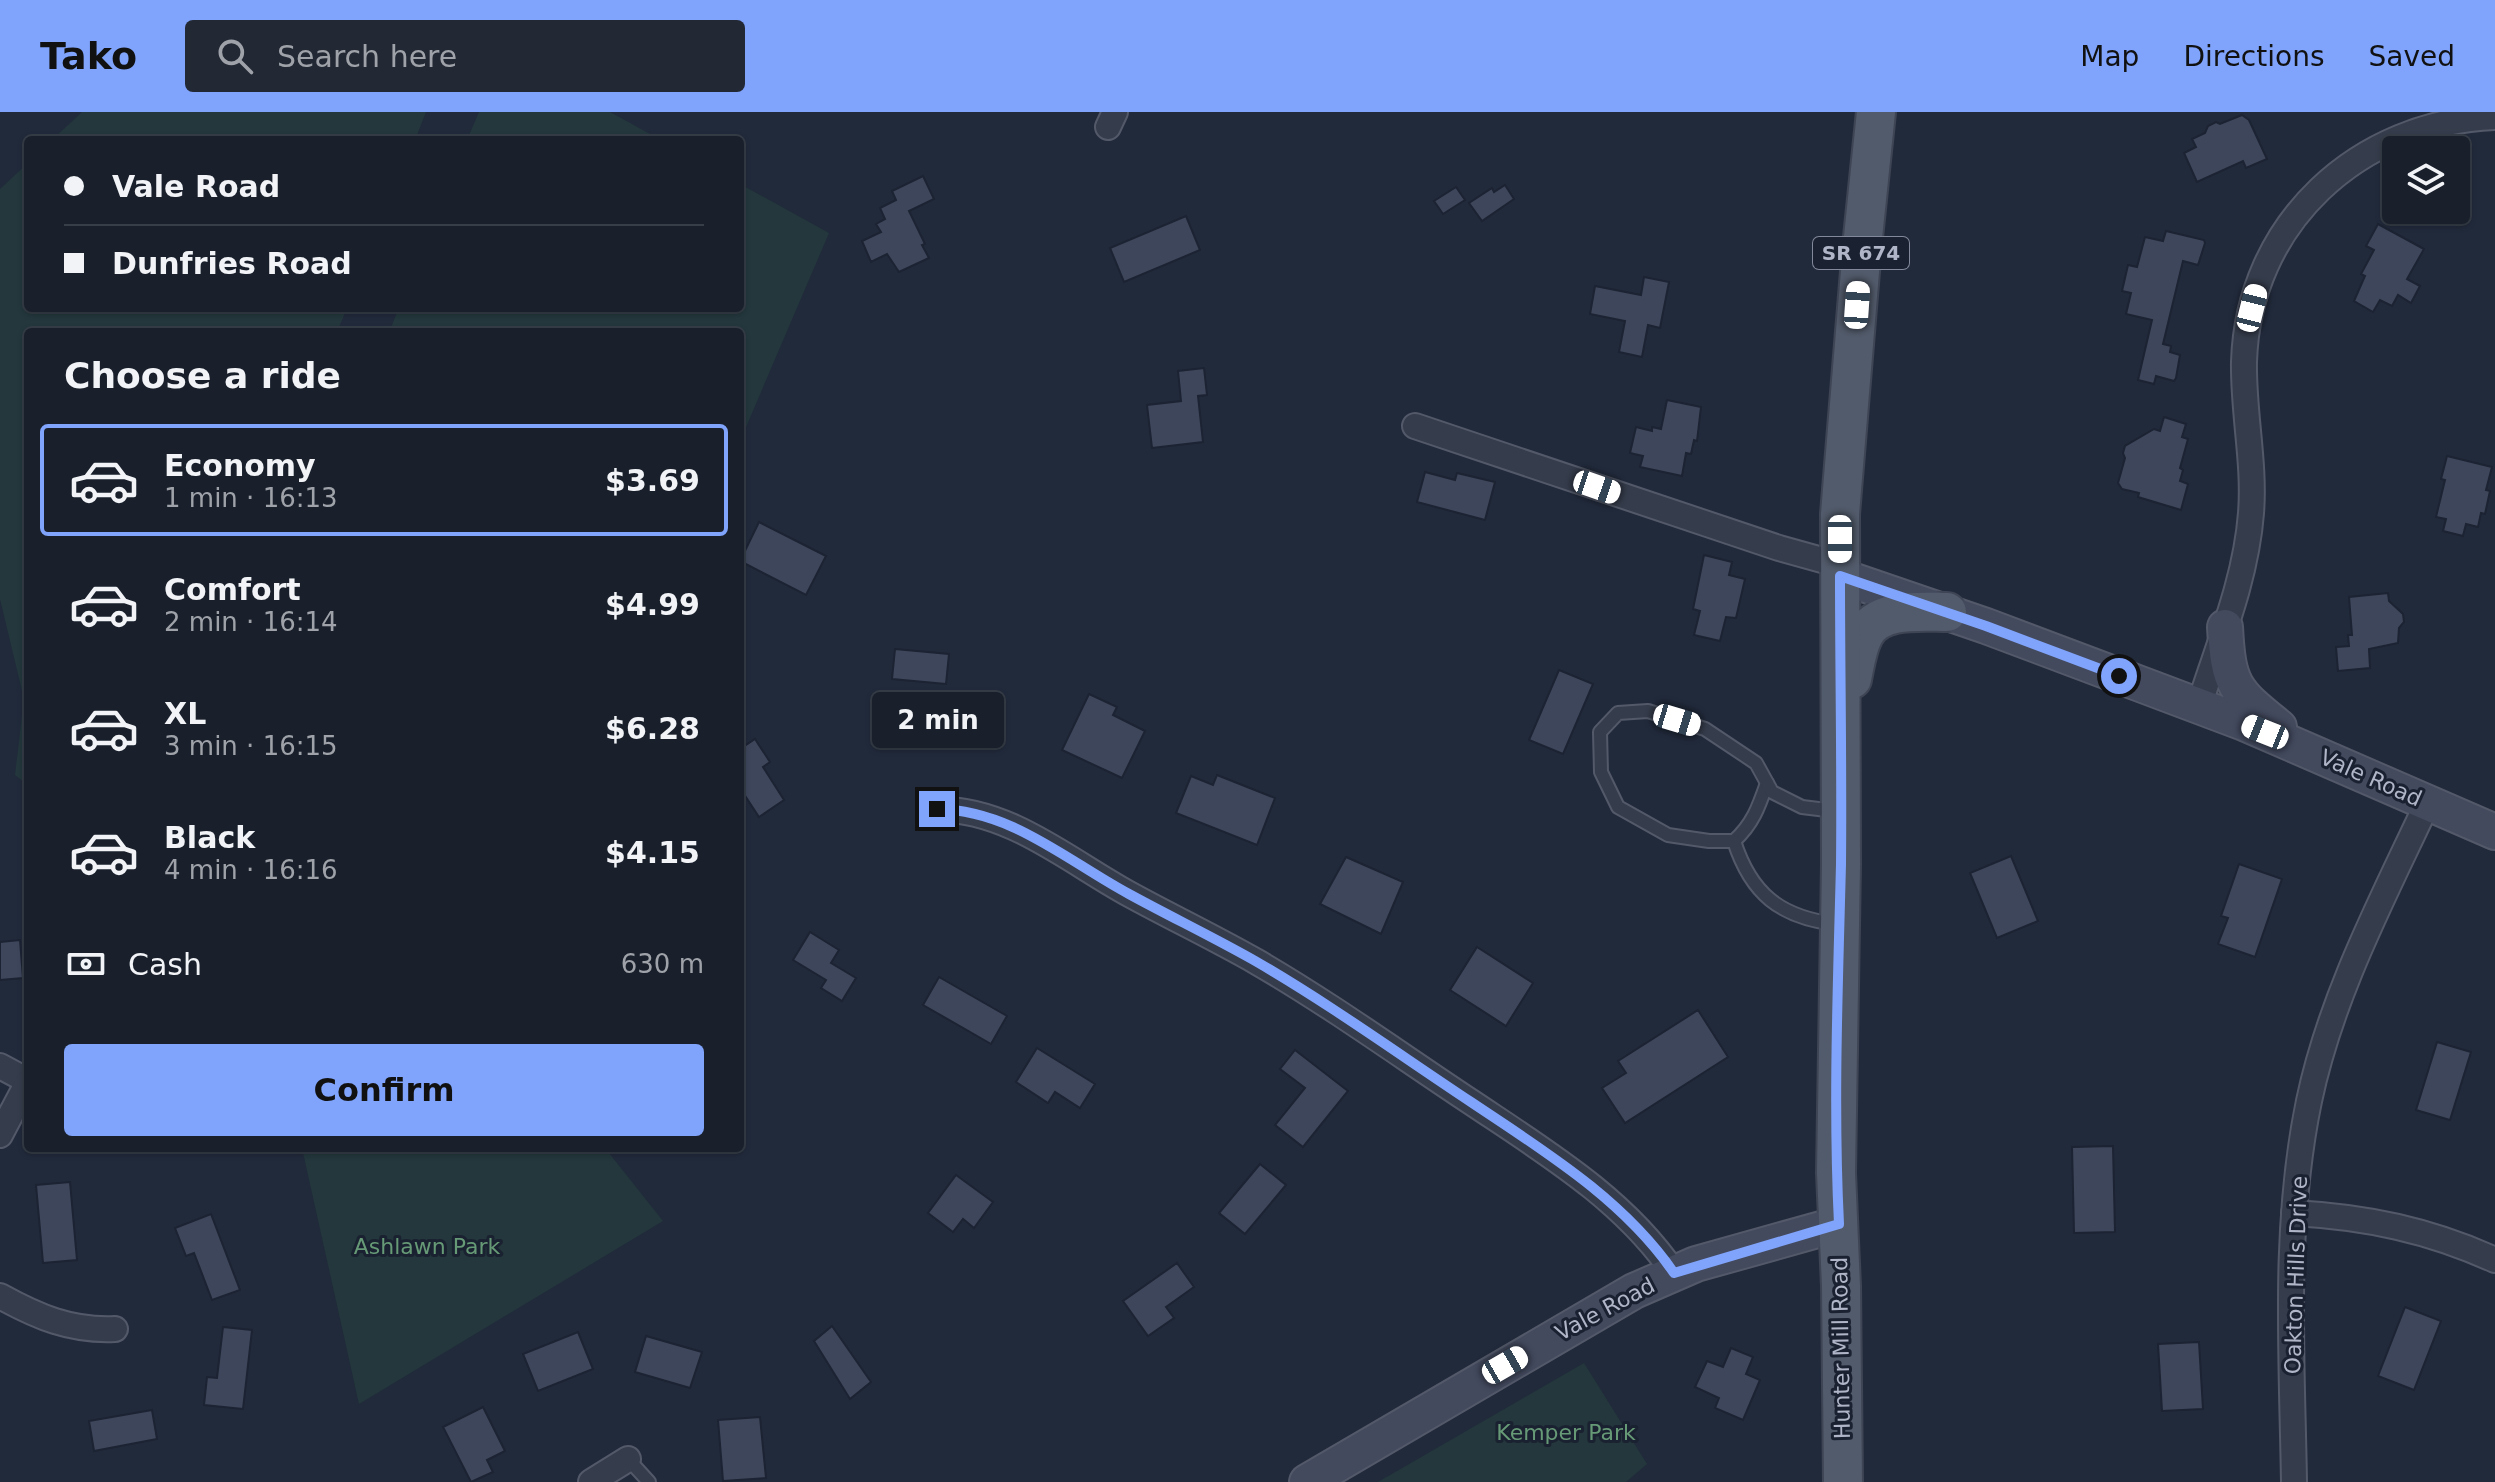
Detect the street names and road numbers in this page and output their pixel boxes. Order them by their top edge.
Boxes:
road number: SR 674 [1813,237,1909,269]
street label: Vale Road [2316,744,2426,812]
street label: Oakton Hills Drive [2280,1175,2312,1375]
street label: Hunter Mill Road [1827,1257,1855,1439]
street label: Vale Road [1551,1272,1659,1346]

